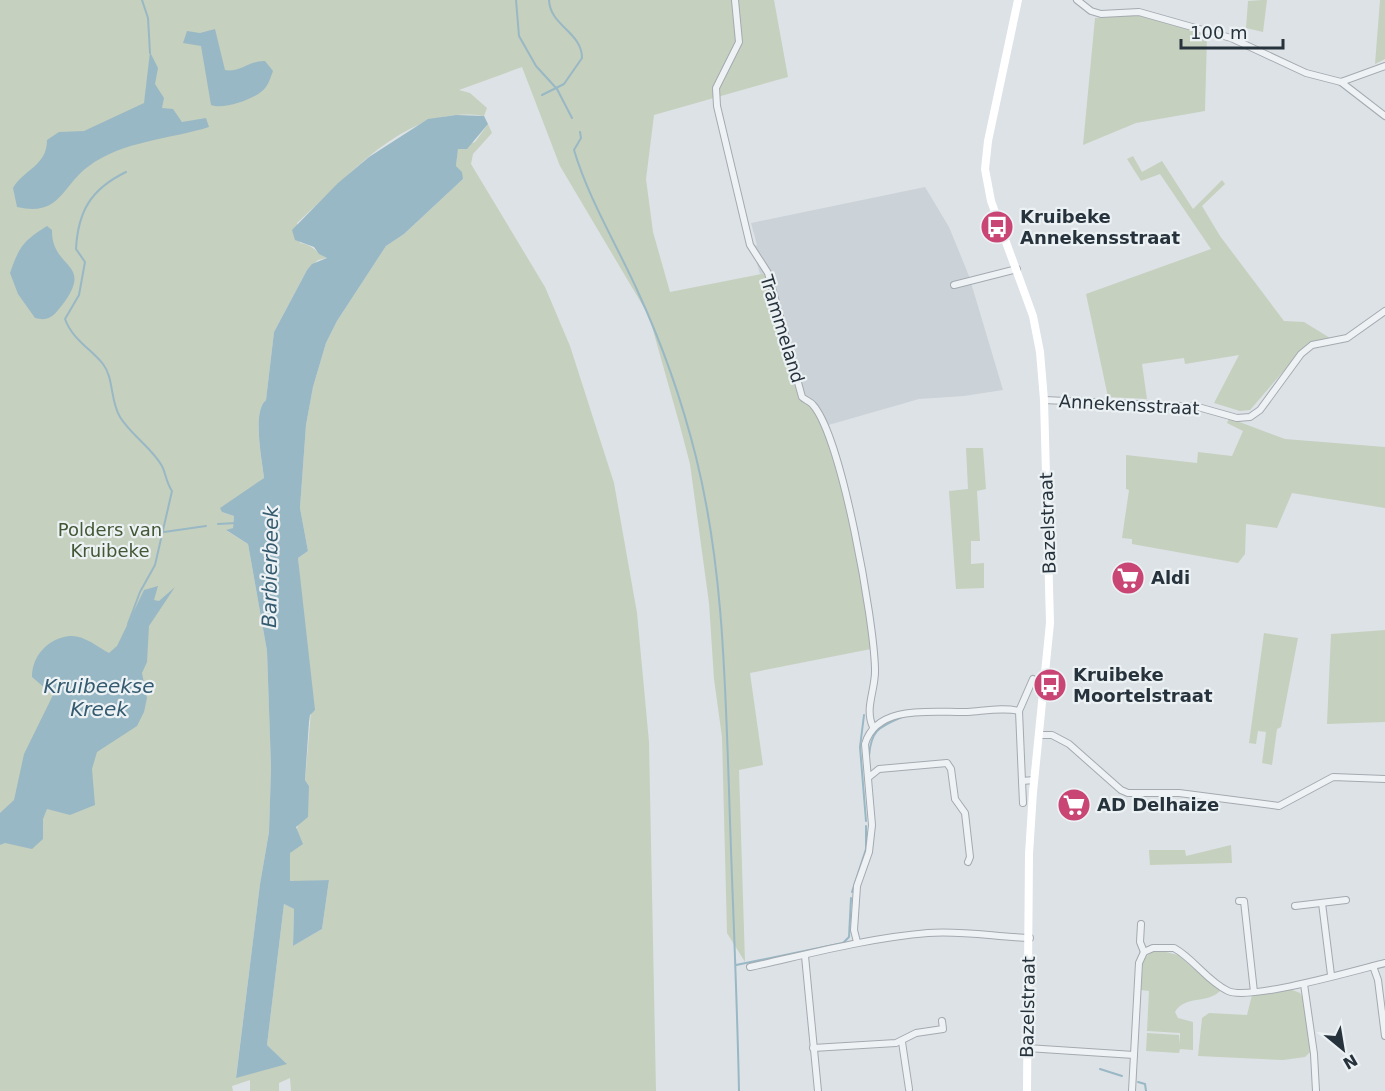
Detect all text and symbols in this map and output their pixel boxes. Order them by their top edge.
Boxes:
scale bar [1181,12,1283,50]
text: 100 m [1190,22,1248,43]
place label: Kruibeke Annekensstraat [1020,206,1180,248]
bus stop icon: Kruibeke Annekensstraat [979,209,1015,245]
street label: Trammeland [756,271,809,385]
street label: Annekensstraat [1058,390,1200,419]
street label: Bazelstraat [1035,472,1060,574]
water label: Barbierbeek [257,504,283,628]
park label: Polders van Kruibeke [58,519,162,561]
supermarket icon: Aldi [1110,560,1146,596]
place label: Aldi [1151,567,1190,588]
place label: Kruibeke Moortelstraat [1073,664,1213,706]
bus stop icon: Kruibeke Moortelstraat [1032,667,1068,703]
water label: Kruibeekse Kreek [43,674,155,721]
supermarket icon: AD Delhaize [1056,787,1092,823]
place label: AD Delhaize [1097,794,1219,815]
street label: Bazelstraat [1016,956,1039,1058]
north arrow [1313,1019,1373,1079]
text: N [1340,1050,1361,1073]

